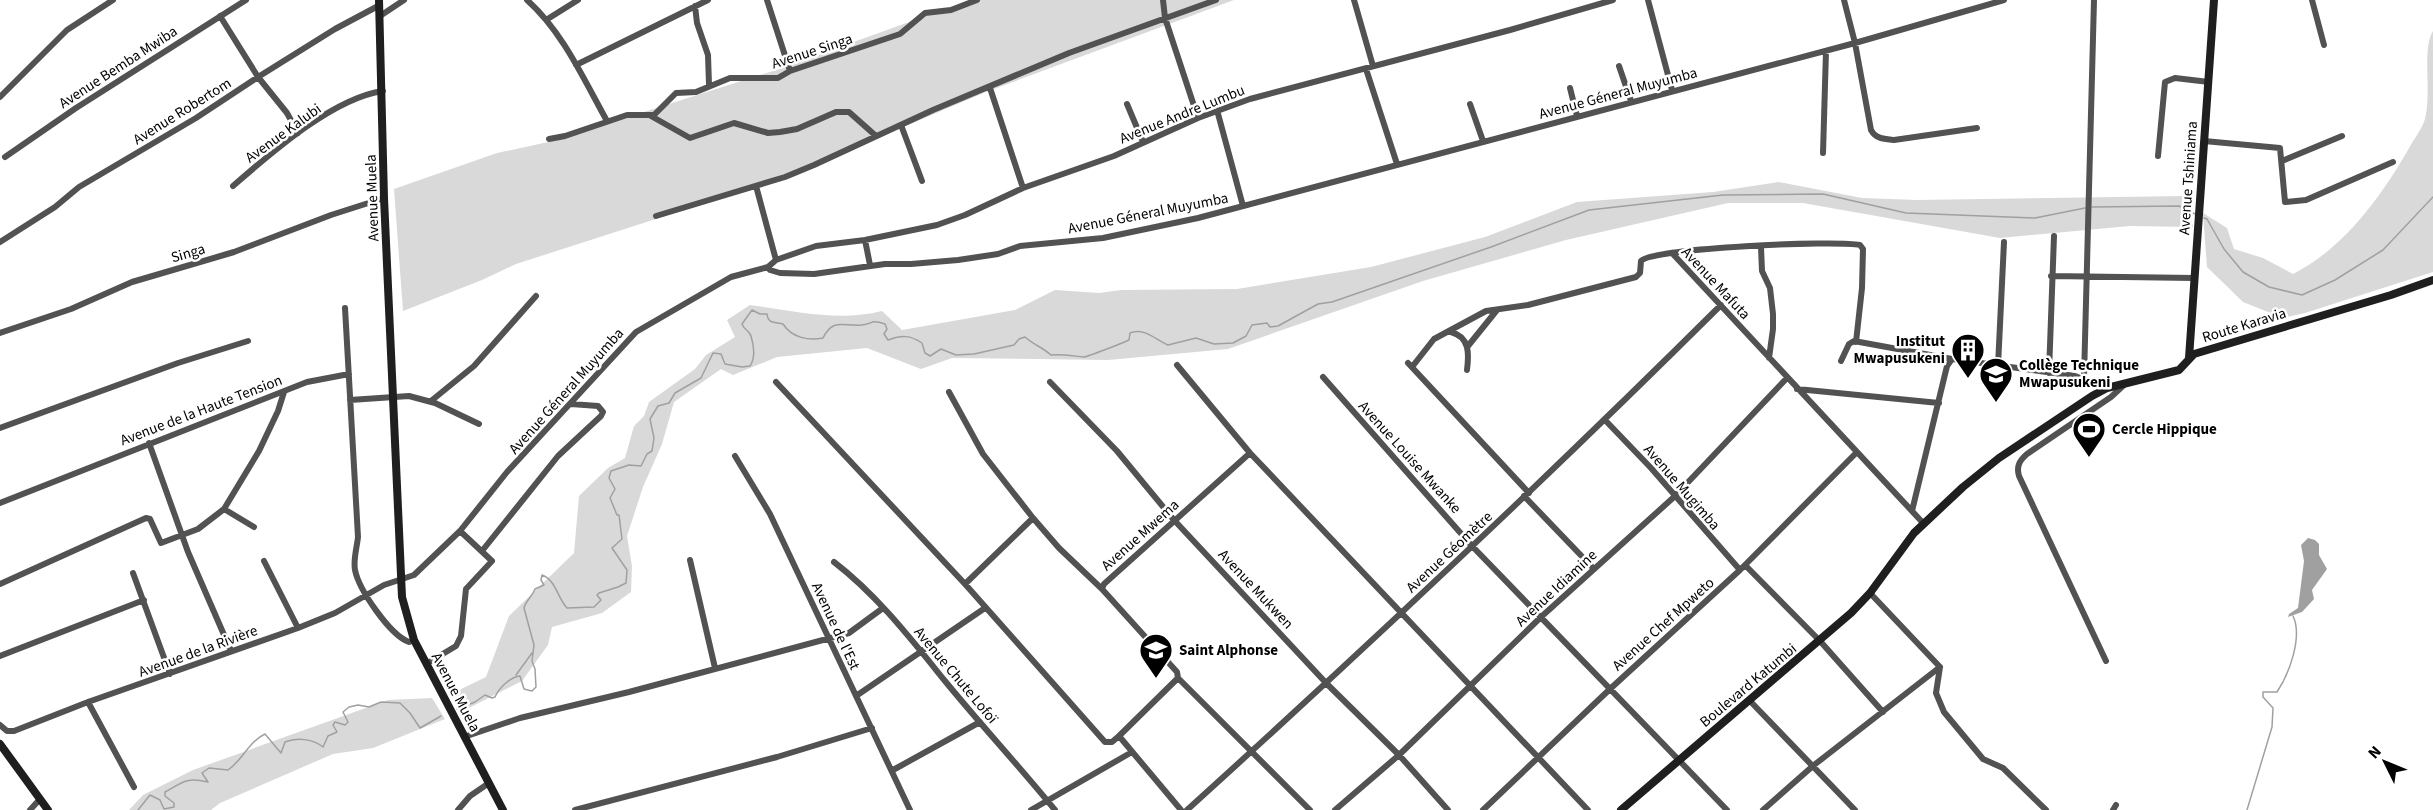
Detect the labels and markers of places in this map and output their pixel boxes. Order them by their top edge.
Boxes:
place label: Institut Mwapusukeni [1854,331,1945,369]
building icon: Institut Mwapusukeni [1950,332,1986,379]
place label: Collège Technique Mwapusukeni [2019,355,2139,393]
school or university icon: Collège Technique Mwapusukeni [1978,356,2014,403]
sports icon: Cercle Hippique [2071,411,2107,458]
place label: Cercle Hippique [2112,419,2217,440]
school or university icon: Saint Alphonse [1138,632,1174,679]
place label: Saint Alphonse [1179,640,1278,661]

